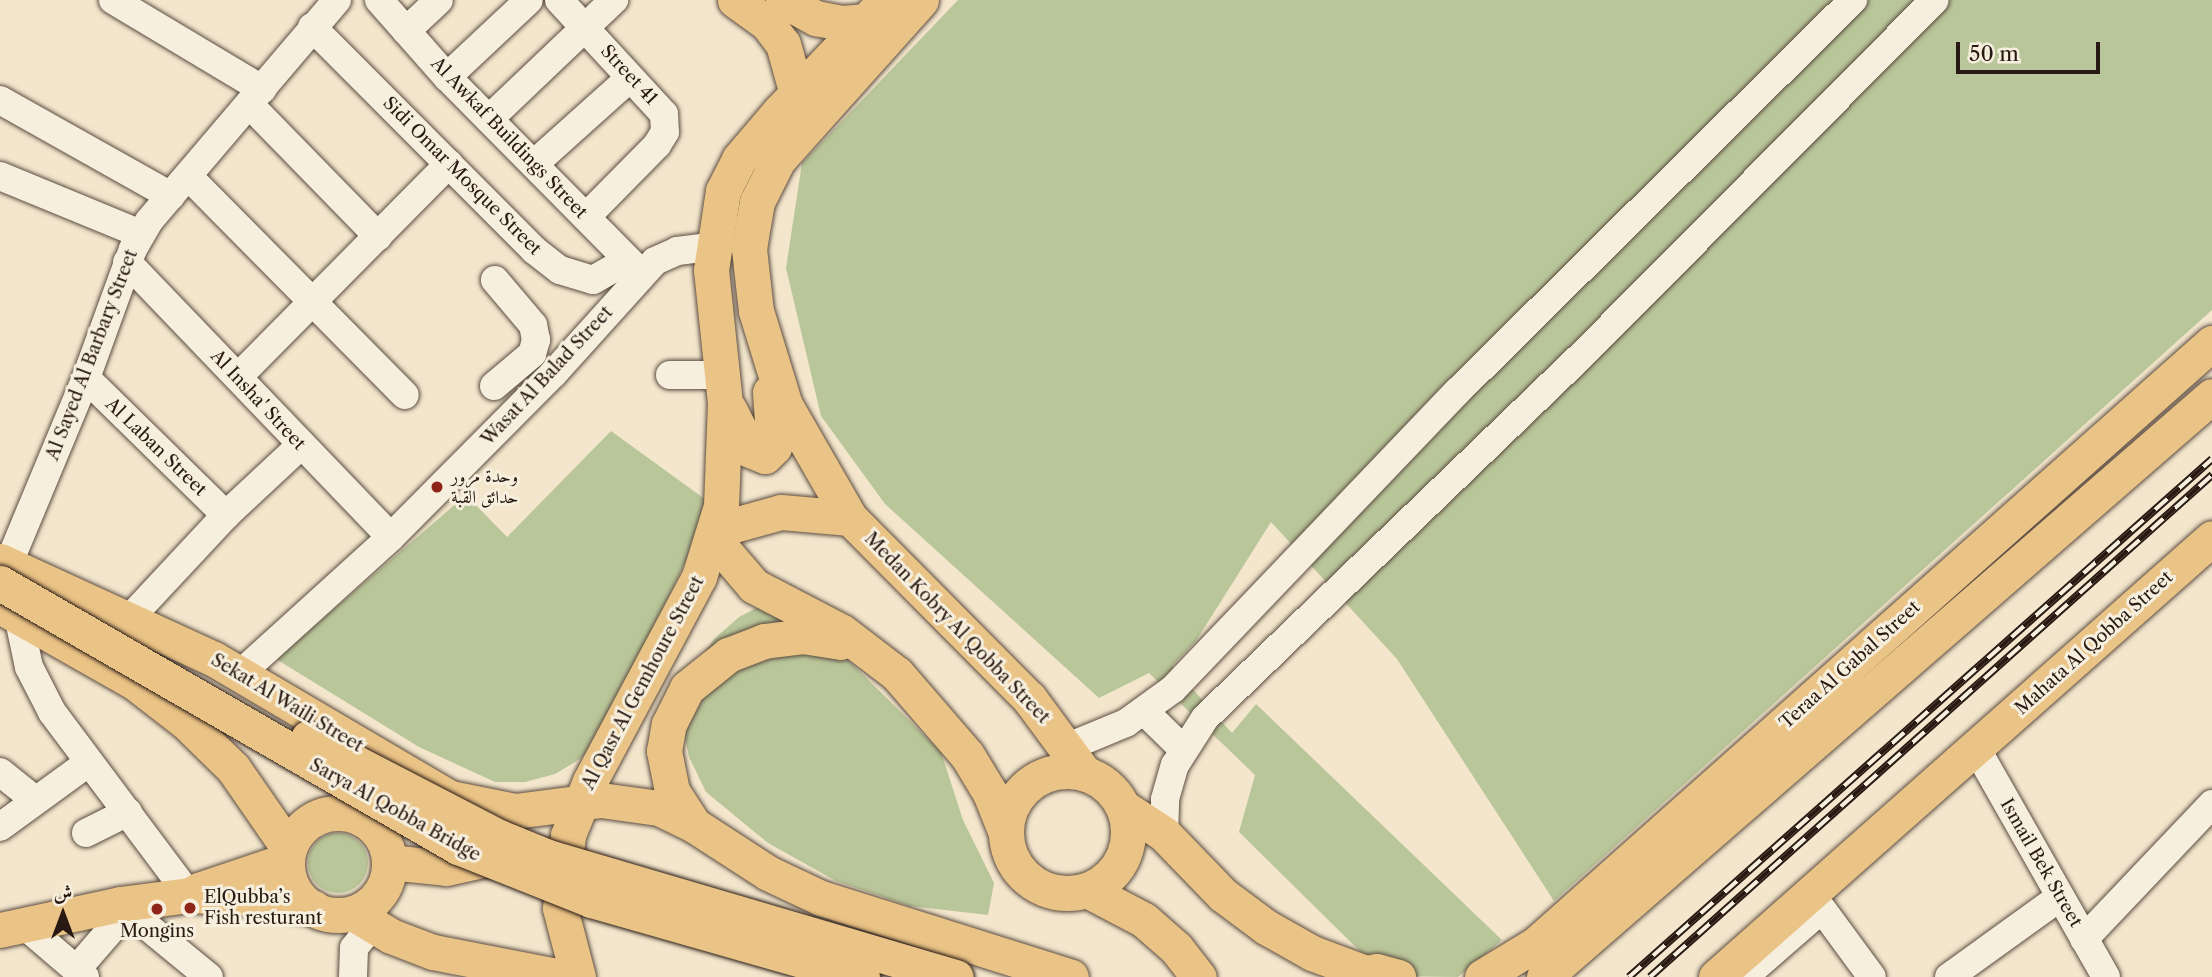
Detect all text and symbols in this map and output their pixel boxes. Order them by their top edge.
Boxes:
scale bar [1960,28,2104,72]
street label: Street 41 [596,41,662,109]
text: 50 m [1969,41,2019,66]
street label: Al Awkaf Buildings Street [426,53,592,223]
street label: Sidi Omar Mosque Street [378,92,546,260]
street label: Al Sayed Al Barbary Street [42,246,142,464]
street label: Wasat Al Balad Street [477,302,617,450]
street label: Al Insha' Street [206,345,310,455]
street label: Al Laban Street [101,393,211,501]
place label: وحدة مرور حدائق القبة [451,466,519,508]
marker: وحدة مرور حدائق القبة [429,479,445,495]
street label: Medan Kobry Al Qobba Street [859,528,1055,728]
street label: Mahata Al Qobba Street [2010,566,2178,720]
street label: Al Qasr Al Gemhoure Street [577,572,709,794]
street label: Teraa Al Gabal Street [1775,596,1925,734]
street label: Sekat Al Waili Street [207,649,367,757]
street label: Sarya Al Qobba Bridge [305,754,485,866]
street label: Ismail Bek Street [1995,795,2087,931]
north arrow [28,879,98,949]
text: ش [54,881,72,904]
place label: ElQubba’s Fish resturant [204,887,322,930]
marker: ElQubba’s Fish resturant [182,900,198,916]
marker: Mongins [149,901,165,917]
place label: Mongins [120,920,194,942]

